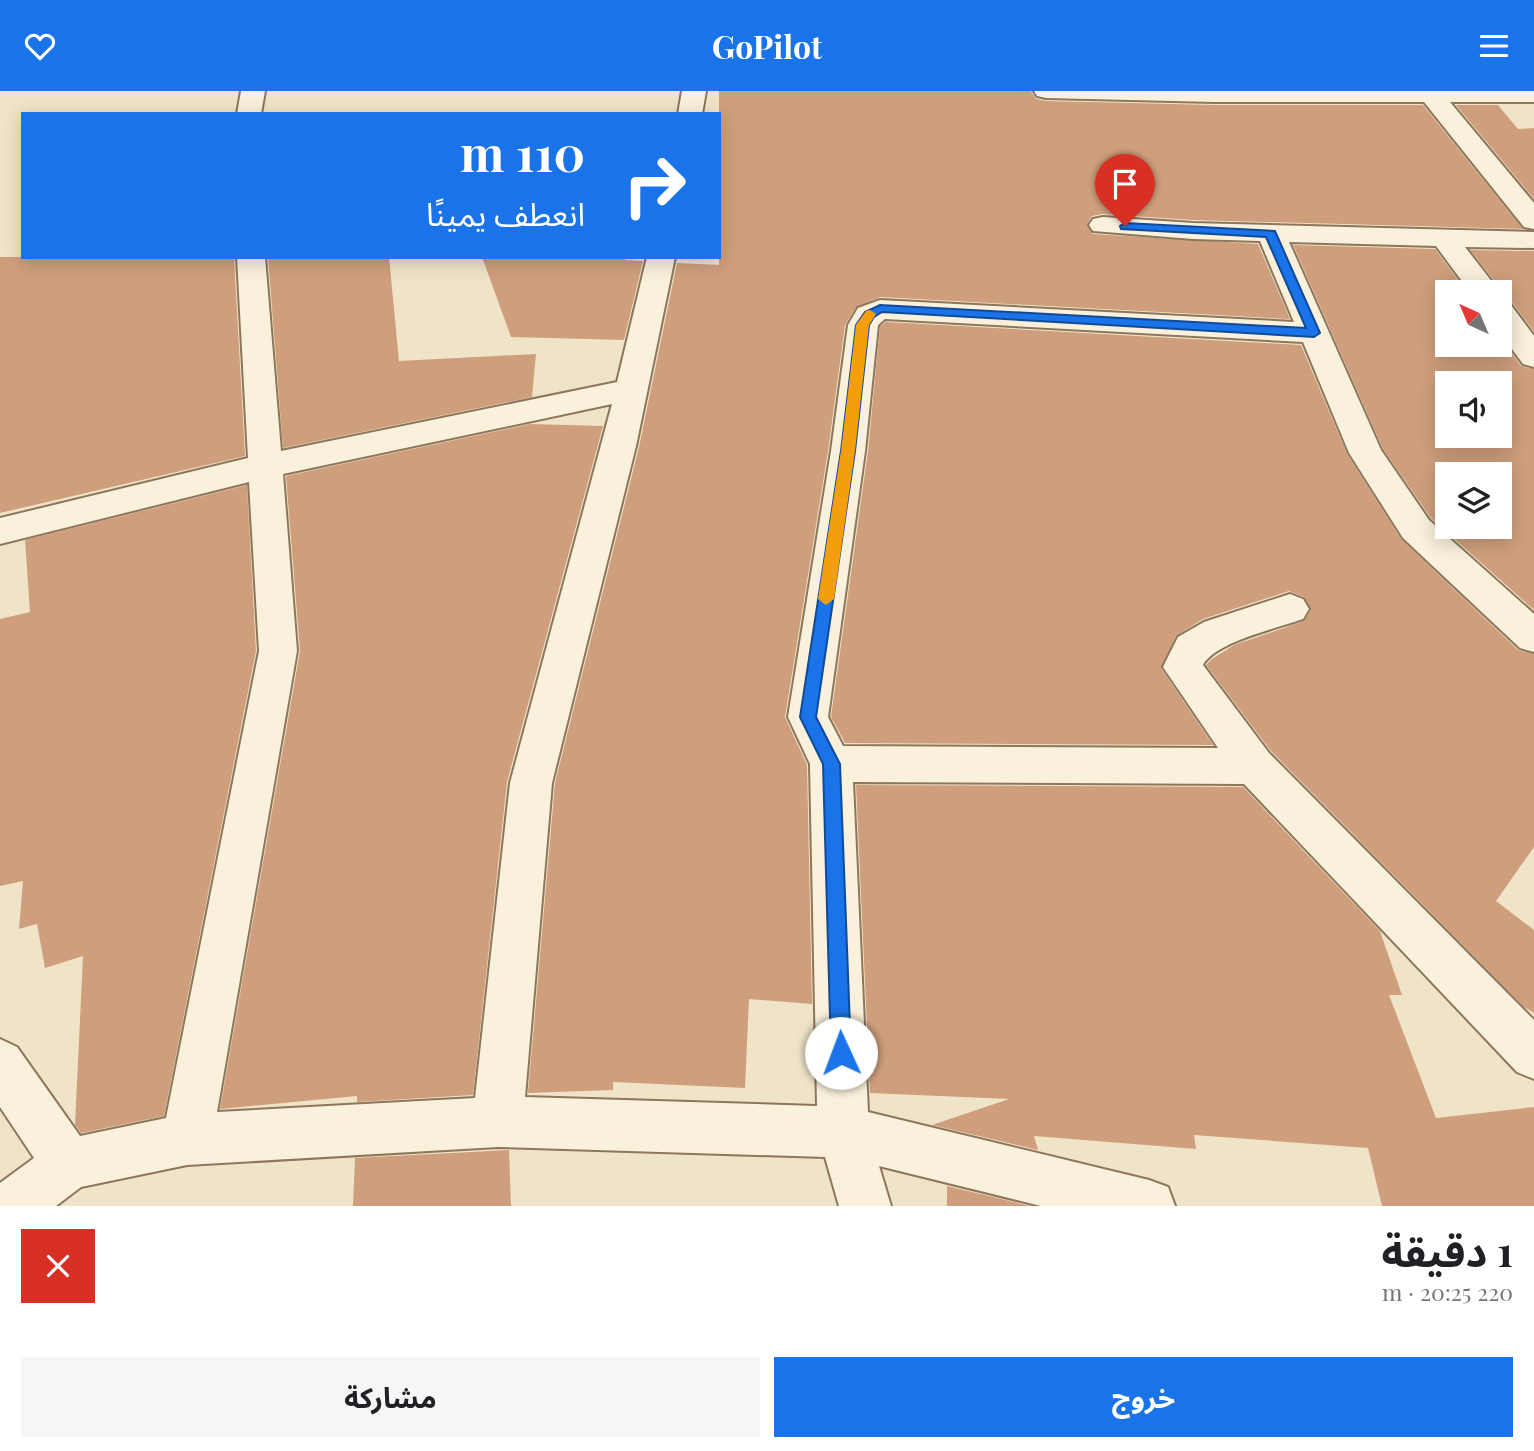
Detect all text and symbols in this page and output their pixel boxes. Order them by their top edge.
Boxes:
text: GoPilot [712,24,822,67]
icon: heart [21,27,59,65]
icon: menu [1475,27,1513,65]
text: 110 m [460,119,585,184]
icon: right [609,140,700,231]
pin [1095,154,1155,226]
icon: arrive [1106,165,1144,203]
text: انعطف يمينًا [426,191,585,234]
north arrow [1435,280,1512,357]
map controls [1435,280,1512,539]
button: sound [1435,371,1512,448]
button: layers [1435,462,1512,539]
position arrow [804,1016,878,1090]
text: 1 دقيقة [1381,1222,1513,1278]
button: close [21,1229,95,1303]
text: 220 m · 20:25 [1382,1276,1513,1307]
button: مشاركة [21,1357,760,1437]
button: خروج [774,1357,1513,1437]

